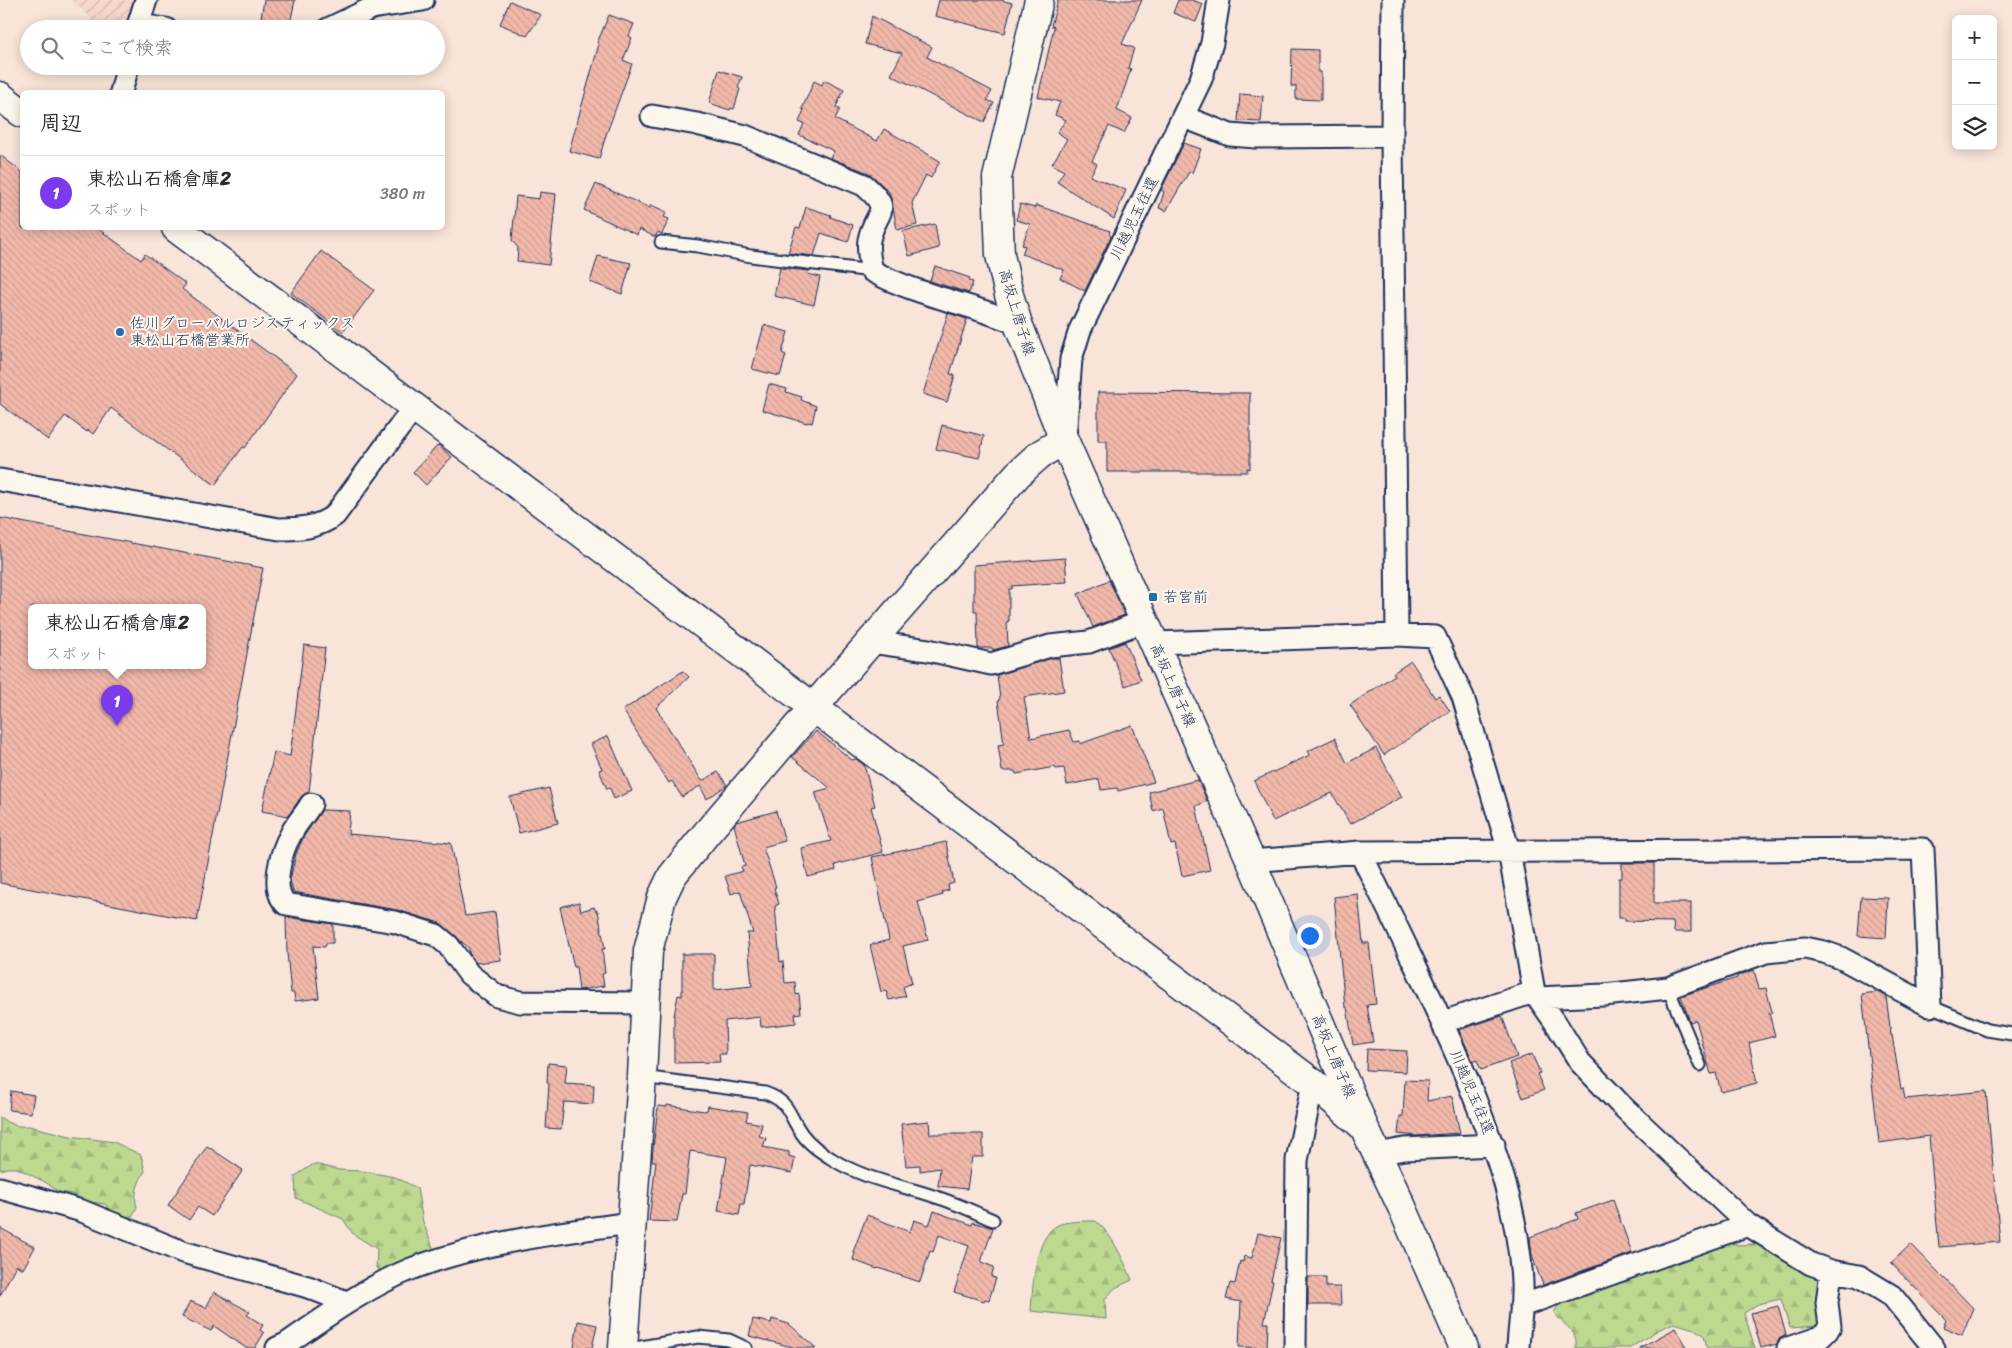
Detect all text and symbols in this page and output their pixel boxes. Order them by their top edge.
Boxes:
map controls [1952,15,1997,150]
button: + [1952,15,1997,60]
search box [20,20,445,75]
text: ここで検索 [78,31,173,64]
icon: search [38,34,66,62]
button: − [1952,60,1997,105]
text: 周辺 [40,104,82,142]
button: layers [1952,105,1997,150]
text: 東松山石橋倉庫2 [87,162,231,195]
street label: 川越児玉往還 [1103,172,1165,264]
text: 1 [53,179,59,208]
text: 380 m [380,179,425,208]
text: スポット [87,195,151,224]
street label: 高坂上唐子線 [991,265,1043,359]
place label: 佐川グローバルロジスティックス 東松山石橋営業所 [130,310,355,353]
marker: 佐川グローバルロジスティックス 東松山石橋営業所 [114,326,126,338]
place label: 若宮前 [1163,584,1208,610]
marker: 若宮前 [1147,591,1159,603]
popup [28,604,206,669]
text: 東松山石橋倉庫2 [45,606,189,639]
text: スポット [45,639,109,668]
street label: 高坂上唐子線 [1143,639,1203,731]
pin: 1 [101,685,133,726]
your location [1297,923,1323,949]
street label: 高坂上唐子線 [1304,1009,1364,1103]
street label: 川越児玉往還 [1442,1045,1502,1139]

